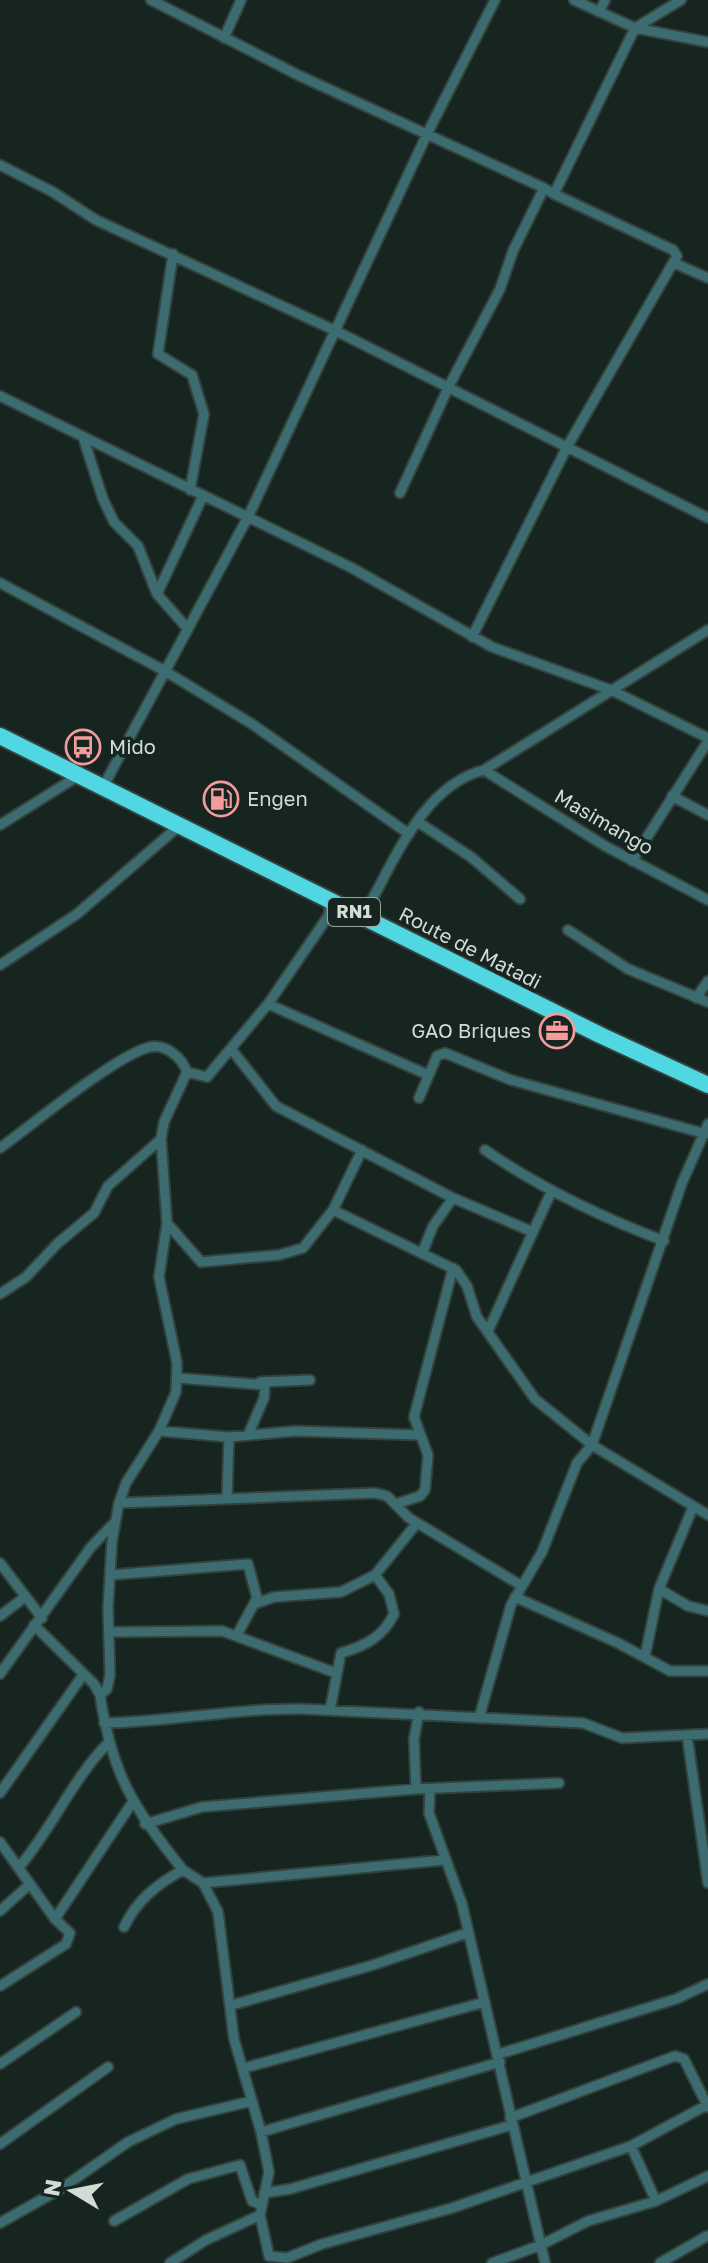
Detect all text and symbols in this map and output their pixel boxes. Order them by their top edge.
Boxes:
bus stop icon: Mido [64,728,102,766]
place label: Mido [109,734,156,758]
fuel station icon: Engen [202,780,240,818]
street label: Masimango [551,783,658,859]
place label: Engen [247,786,308,810]
road number: RN1 [328,898,380,926]
street label: Route de Matadi [395,901,546,993]
office icon: GAO Briques [538,1012,576,1050]
place label: GAO Briques [411,1018,531,1042]
north arrow [32,2151,112,2231]
text: N [37,2177,67,2198]

